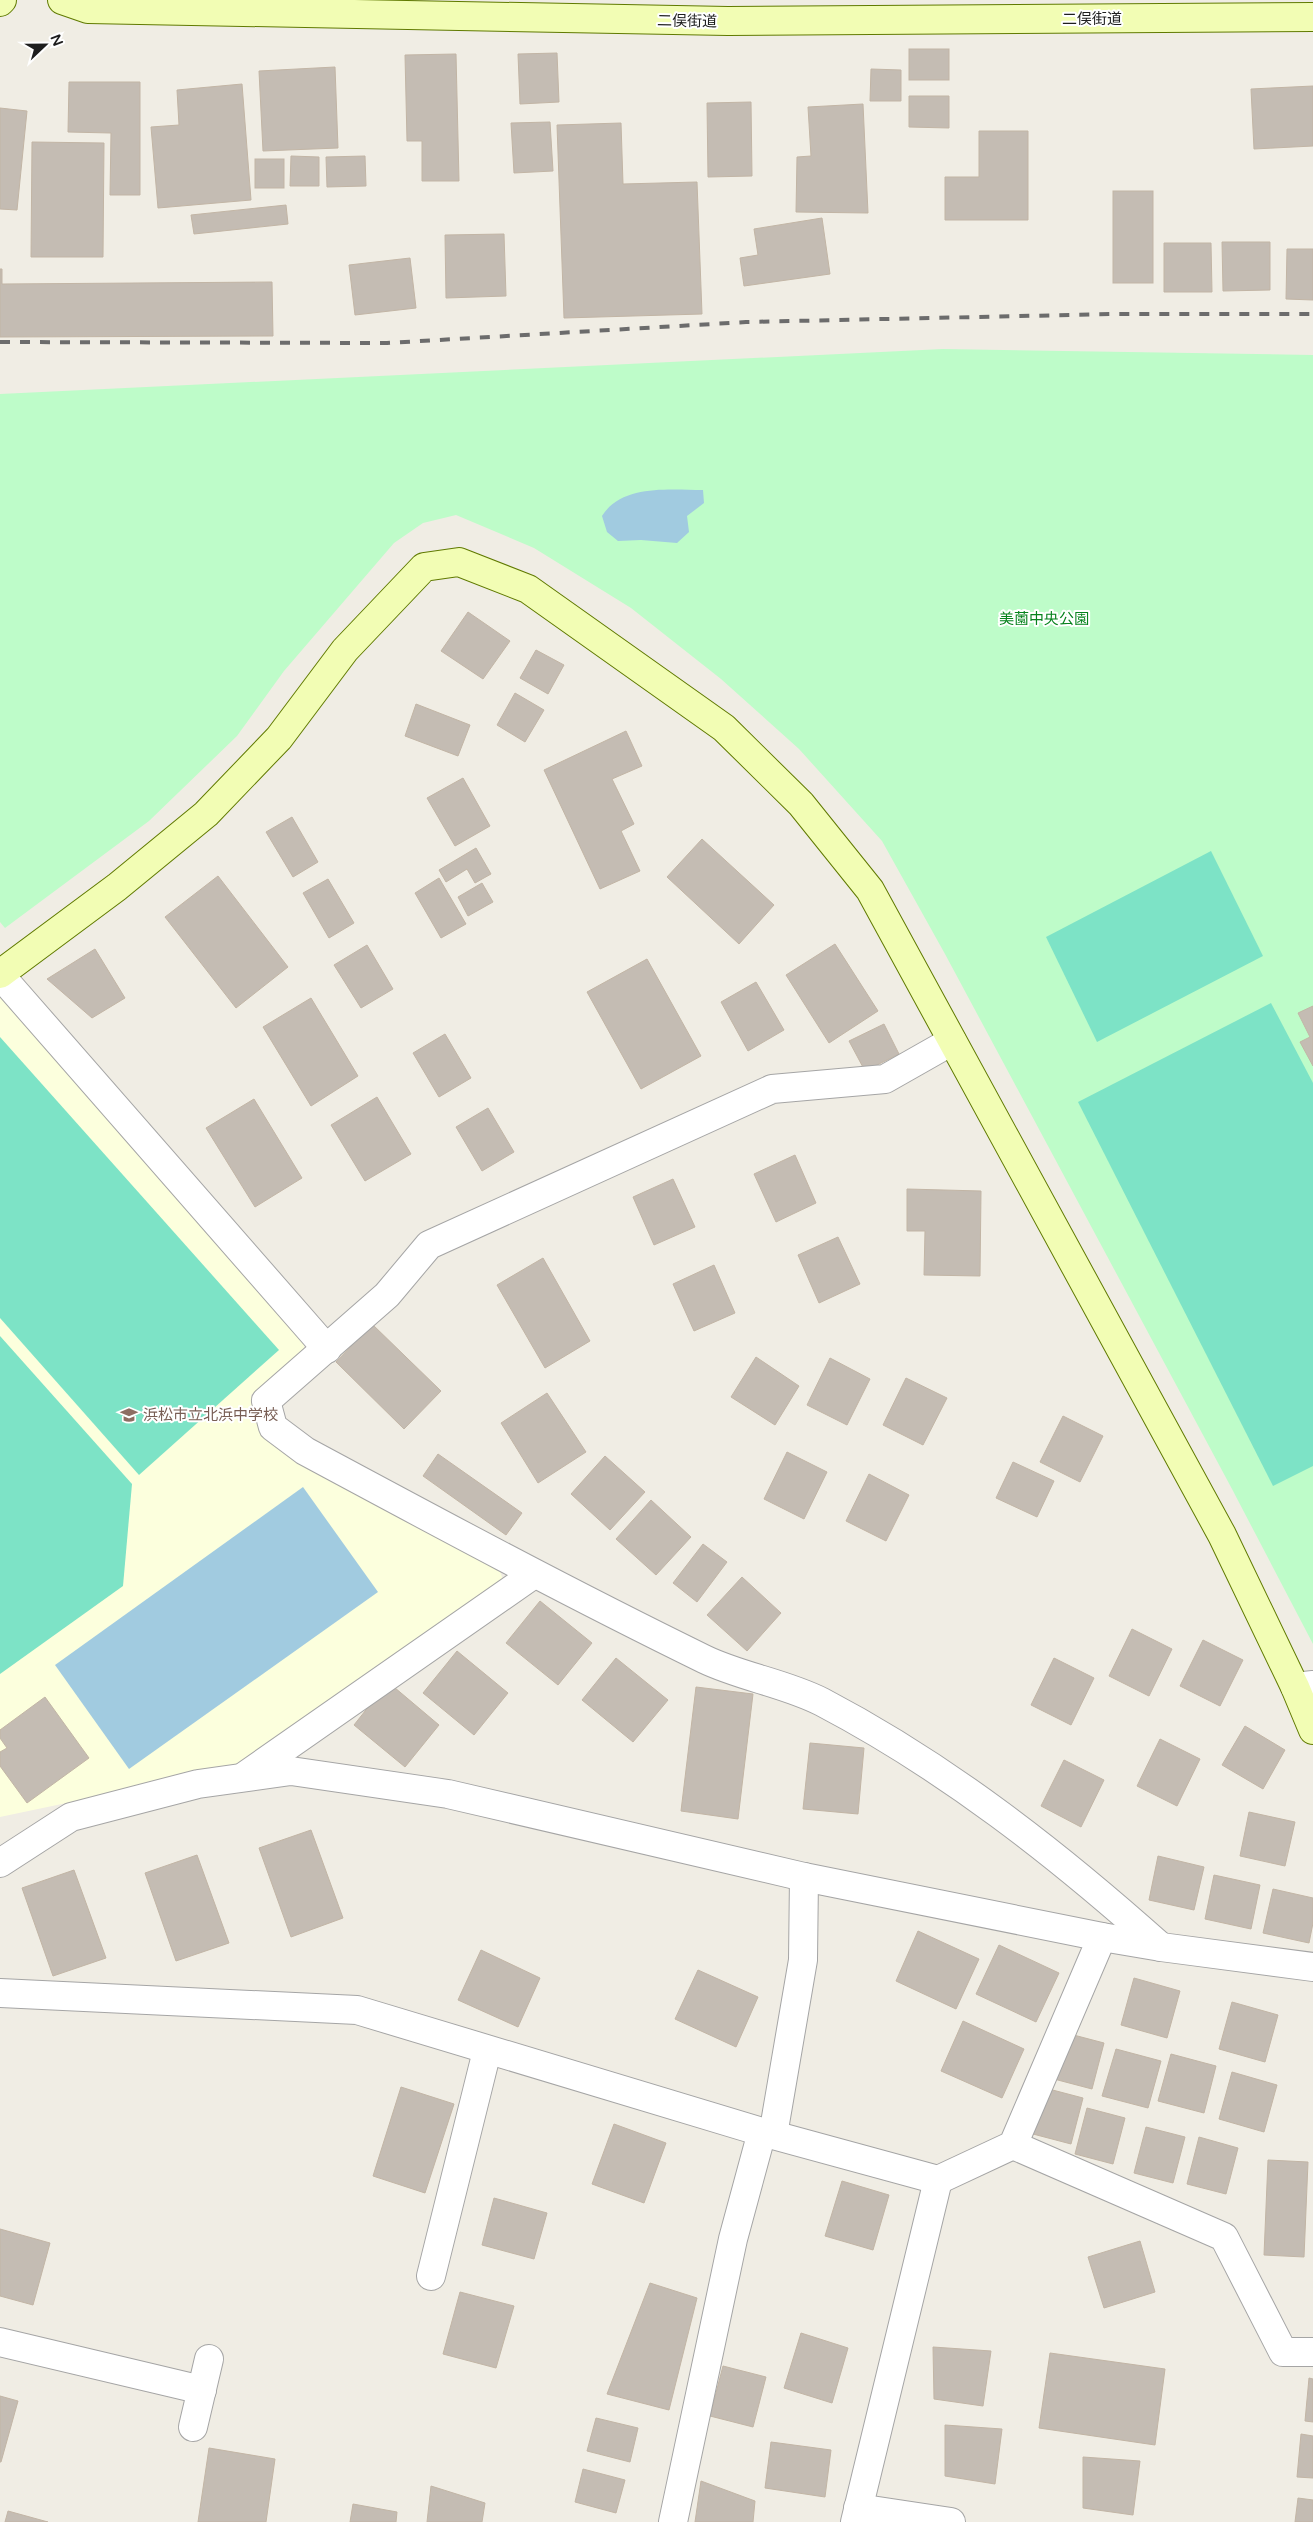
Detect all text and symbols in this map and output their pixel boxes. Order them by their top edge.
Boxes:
street label: 二俣街道 [1062,10,1122,28]
street label: 二俣街道 [657,11,717,31]
north arrow [20,20,70,70]
text: N [47,32,67,49]
park label: 美薗中央公園 [999,610,1089,628]
school or university icon: 浜松市立北浜中学校 [119,1405,139,1425]
place label: 浜松市立北浜中学校 [143,1406,278,1424]

